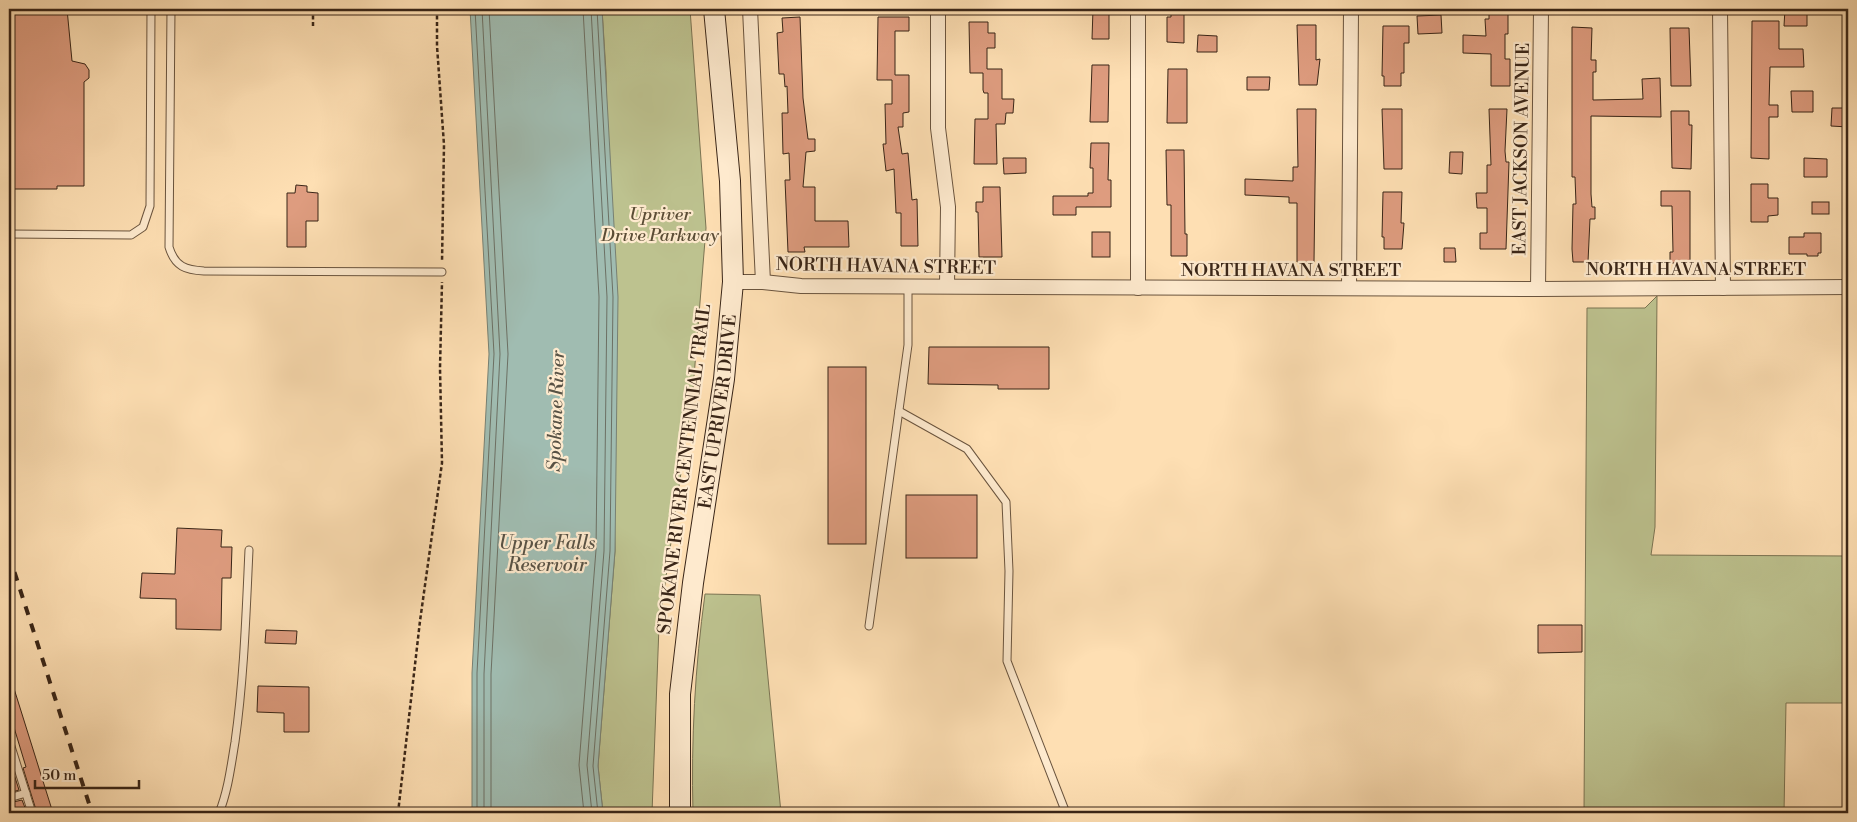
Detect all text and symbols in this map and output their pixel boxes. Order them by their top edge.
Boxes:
street label: EAST JACKSON AVENUE [1508,42,1535,256]
park label: Upriver Drive Parkway [600,203,720,247]
street label: NORTH HAVANA STREET [776,253,997,280]
street label: NORTH HAVANA STREET [1586,258,1806,281]
street label: NORTH HAVANA STREET [1181,259,1401,282]
street label: SPOKANE RIVER CENTENNIAL TRAIL [653,303,716,635]
street label: EAST UPRIVER DRIVE [693,313,742,511]
water label: Spokane River [542,349,570,472]
water label: Upper Falls Reservoir [499,531,595,577]
scale bar [35,757,139,789]
text: 50 m [42,766,76,785]

